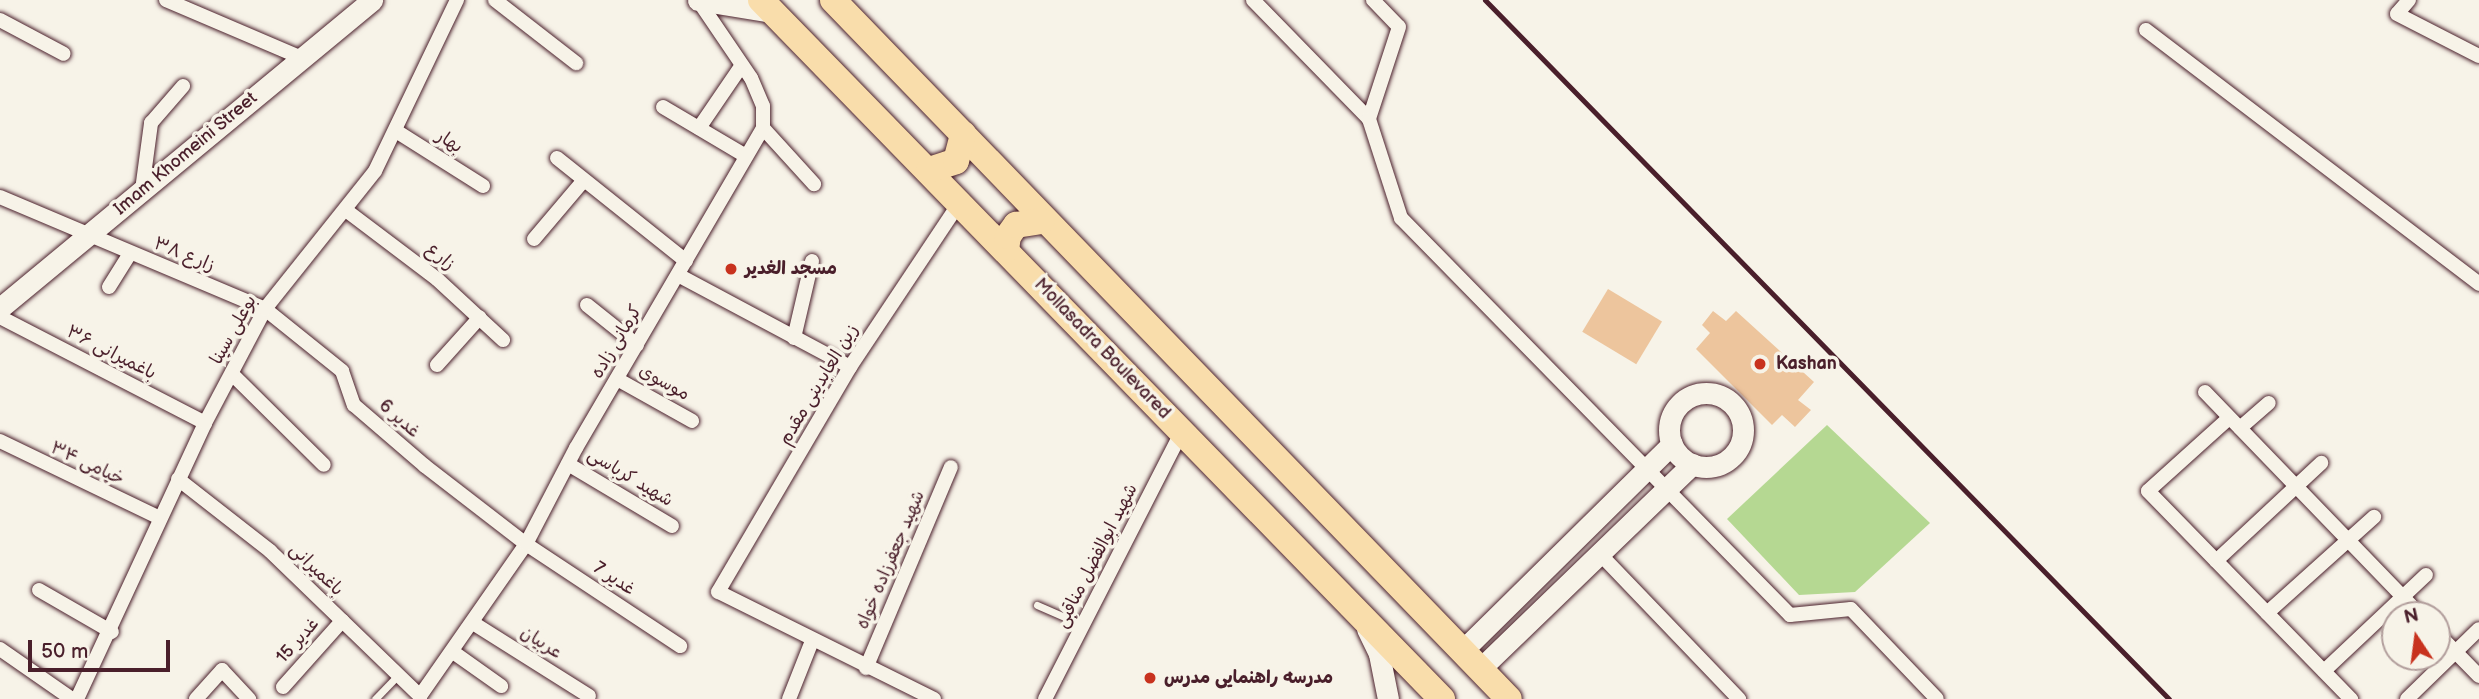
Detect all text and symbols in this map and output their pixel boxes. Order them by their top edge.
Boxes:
street label: Imam Khomeini Street [110,88,262,220]
street label: بهار [432,126,466,158]
street label: زارع ۳۸ [150,233,218,277]
street label: زارع [421,239,459,275]
place label: مسجد الغدیر [745,258,837,280]
marker: مسجد الغدیر [723,261,739,277]
street label: Mollasadra Boulevared [1029,274,1175,424]
street label: بوعلی سینا [206,292,262,368]
street label: کرمانی زاده [587,301,647,383]
street label: باغمیرانی ۳۶ [63,321,159,385]
street label: زین العابدینی مقدم [774,321,864,449]
place label: Kashan [1776,353,1837,375]
marker: Kashan [1750,354,1770,374]
street label: موسوی [635,360,693,406]
street label: غدیر 6 [374,395,424,443]
street label: خیامی ۳۴ [47,438,127,490]
street label: شهید کرباسی [583,444,677,512]
street label: شهید ابوالفضل مناقبی [1051,480,1143,632]
street label: شهید جعفرزاده خواه [852,487,930,633]
street label: باغمیرانی [284,539,348,601]
street label: غدیر 7 [589,558,639,600]
north arrow [2381,601,2451,671]
text: N [2402,604,2421,630]
street label: غدیر 15 [272,614,324,668]
street label: عربیان [516,622,566,664]
scale bar [32,626,173,670]
text: 50 m [41,639,88,664]
place label: مدرسه راهنمایی مدرس [1164,667,1333,689]
marker: مدرسه راهنمایی مدرس [1142,670,1158,686]

